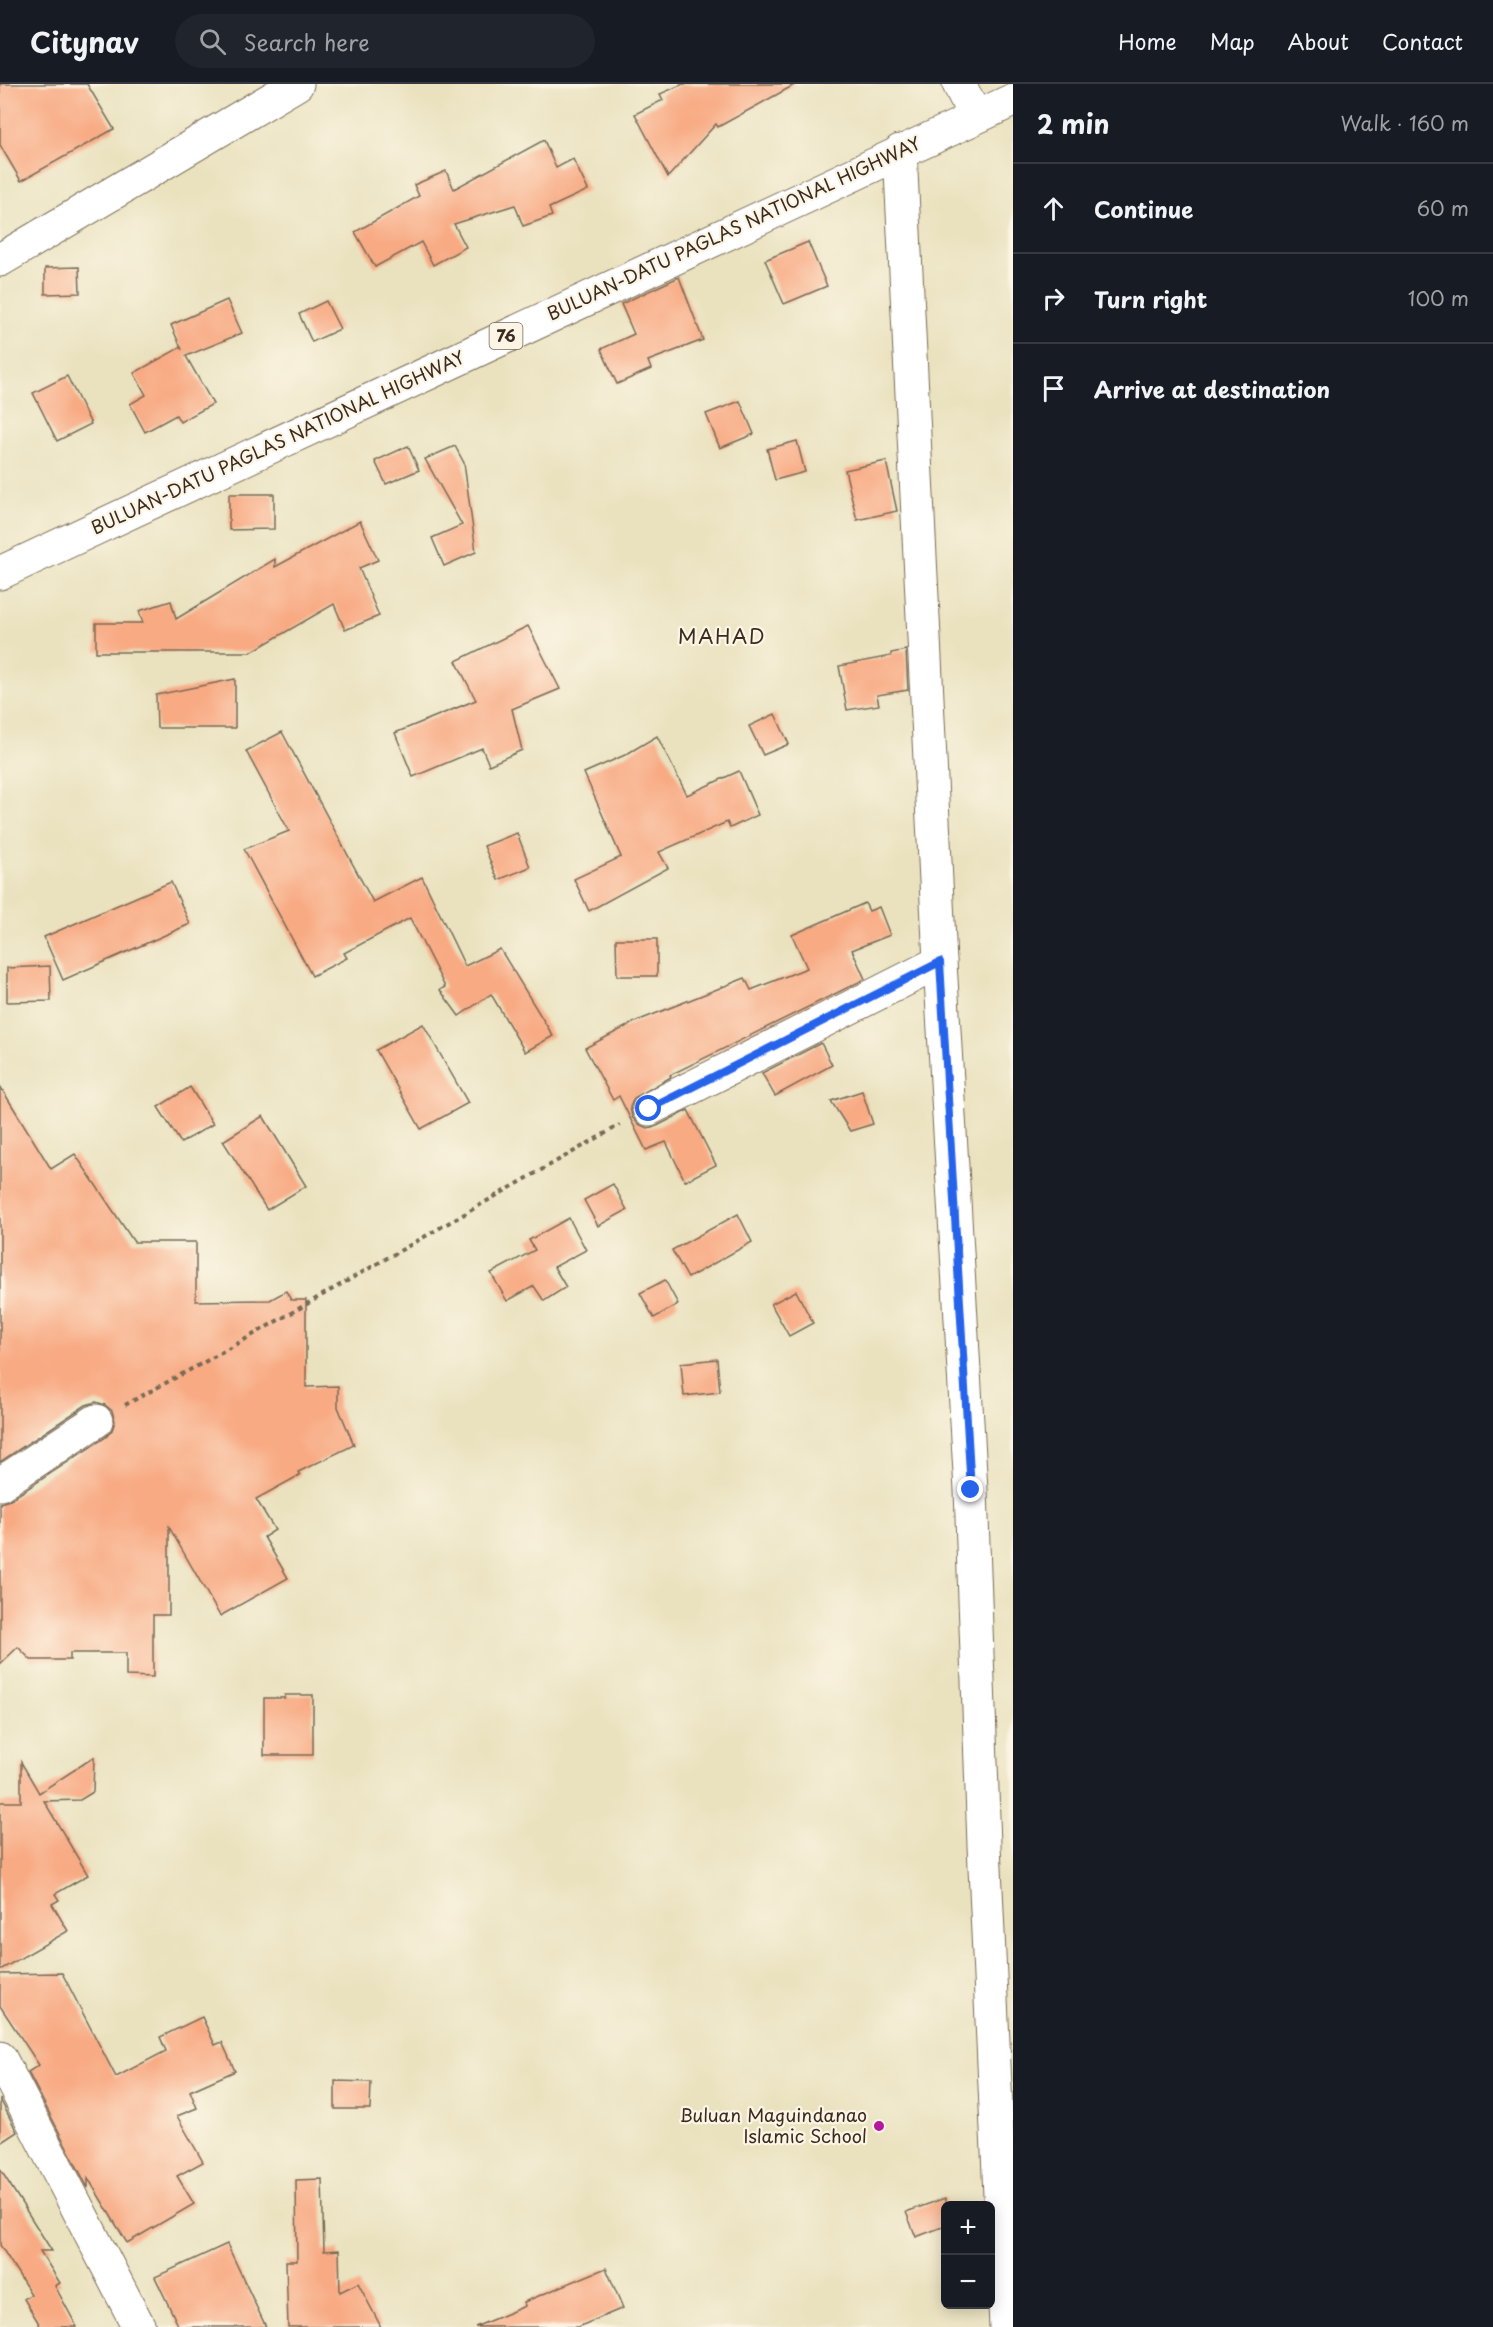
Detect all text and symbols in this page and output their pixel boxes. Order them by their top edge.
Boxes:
search box [175,14,595,68]
text: Citynav [30,20,139,63]
icon: search [196,25,229,58]
text: Search here [244,25,370,58]
text: Home [1118,25,1177,57]
text: Map [1210,25,1255,57]
text: About [1288,25,1349,57]
text: Contact [1382,25,1463,57]
text: 2 min [1037,104,1110,143]
text: Walk · 160 m [1341,108,1469,138]
street label: BULUAN-DATU PAGLAS NATIONAL HIGHWAY [542,129,925,326]
icon: ahead [1037,192,1070,225]
text: Continue [1094,192,1193,225]
text: 60 m [1417,193,1469,223]
icon: right [1037,282,1070,315]
text: Turn right [1094,282,1207,315]
text: 100 m [1408,283,1469,313]
road number: 76 [490,323,522,349]
street label: BULUAN-DATU PAGLAS NATIONAL HIGHWAY [86,343,469,540]
icon: arrive [1037,372,1070,405]
text: Arrive at destination [1094,372,1330,405]
district label: MAHAD [678,621,766,651]
route start [635,1095,661,1121]
route end [957,1476,983,1502]
place label: Buluan Maguindanao Islamic School [680,2101,867,2149]
marker: Buluan Maguindanao Islamic School [872,2119,886,2133]
map controls [941,2201,995,2309]
button: + [941,2201,995,2255]
button: − [941,2255,995,2309]

